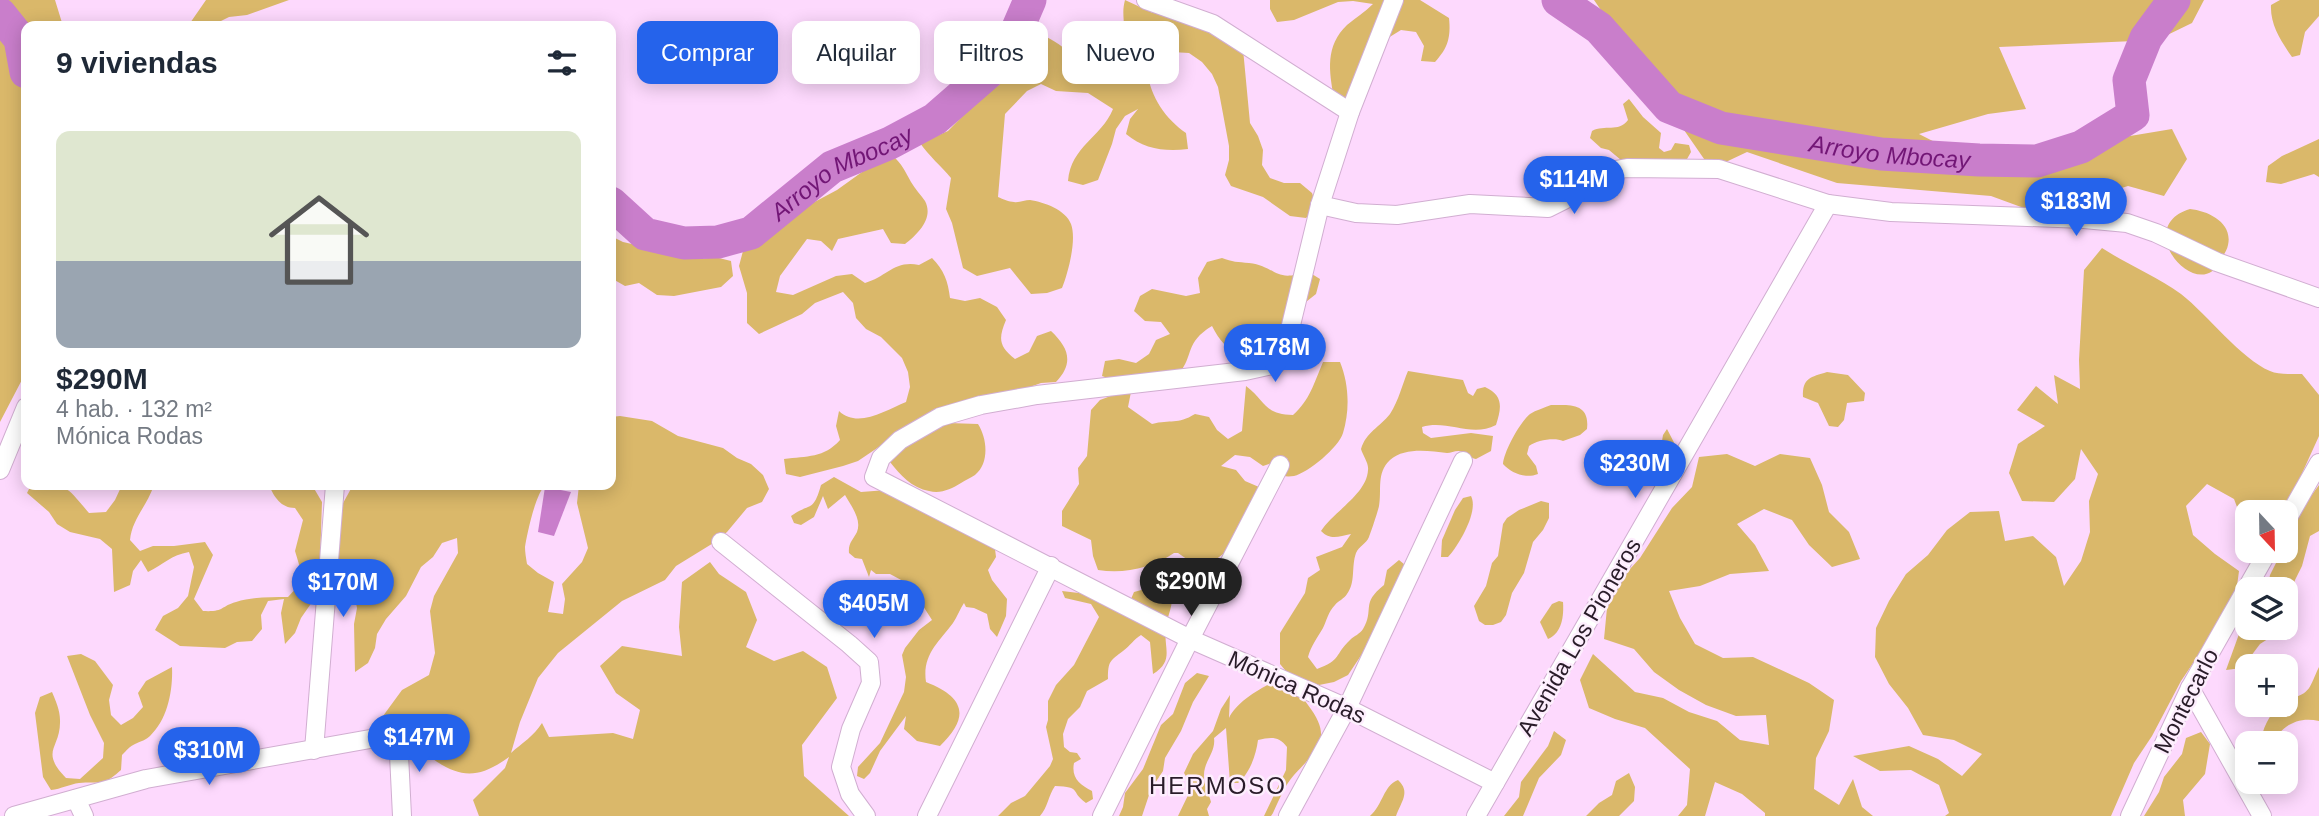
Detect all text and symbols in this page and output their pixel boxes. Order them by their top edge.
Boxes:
chip: Comprar [637,21,778,84]
chip: Alquilar [792,21,920,84]
chip: Filtros [934,21,1048,84]
chip: Nuevo [1062,21,1179,84]
icon: filters [543,44,581,82]
text: 9 viviendas [56,46,218,79]
water label: Arroyo Mbocay [763,119,919,226]
water label: Arroyo Mbocay [1806,129,1973,173]
pin: $114M [1525,156,1623,216]
text: $114M [1539,166,1609,192]
icon: home [256,177,382,303]
pin: $183M [2027,178,2125,238]
text: $183M [2041,188,2111,214]
pin: $178M [1226,324,1324,384]
text: $178M [1240,334,1310,360]
text: $290M [56,362,148,395]
text: 4 hab. · 132 m² [56,396,212,422]
text: Mónica Rodas [56,423,203,449]
pin: $230M [1586,440,1684,500]
text: $230M [1600,450,1670,476]
north arrow [2235,500,2298,564]
map controls [2235,500,2298,794]
street label: Avenida Los Pioneros [1512,534,1646,740]
pin: $290M [1142,558,1240,618]
pin: $170M [294,560,392,619]
text: $290M [1156,568,1226,594]
text: $170M [308,569,378,595]
button: layers [2235,577,2298,640]
pin: $405M [825,580,923,640]
text: $405M [839,590,909,616]
street label: Montecarlo [2149,644,2223,758]
street label: Mónica Rodas [1225,645,1369,729]
button: + [2235,654,2298,717]
pin: $147M [370,714,468,774]
text: $147M [384,724,454,750]
pin: $310M [160,728,258,787]
button: − [2235,731,2298,794]
text: $310M [174,737,244,763]
district label: HERMOSO [1149,772,1287,799]

